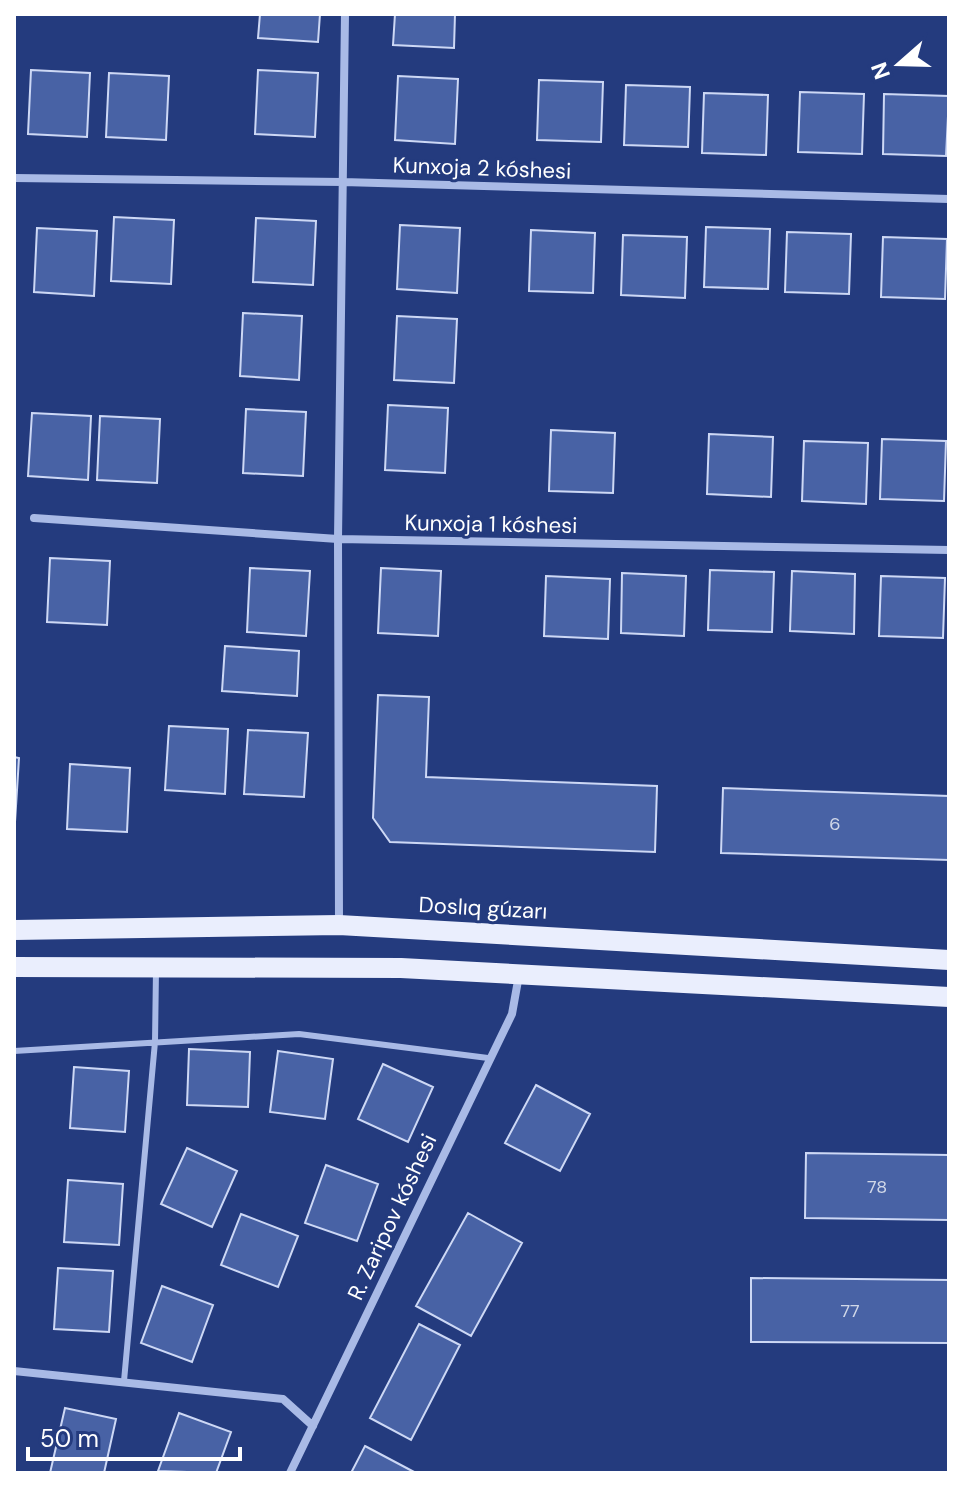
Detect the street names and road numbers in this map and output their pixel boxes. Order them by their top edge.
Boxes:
street label: Kunxoja 2 kóshesi [392,150,572,186]
street label: Kunxoja 1 kóshesi [404,508,578,540]
street label: Doslıq gúzarı [418,890,548,926]
street label: R. Zaripov kóshesi [341,1129,443,1305]

